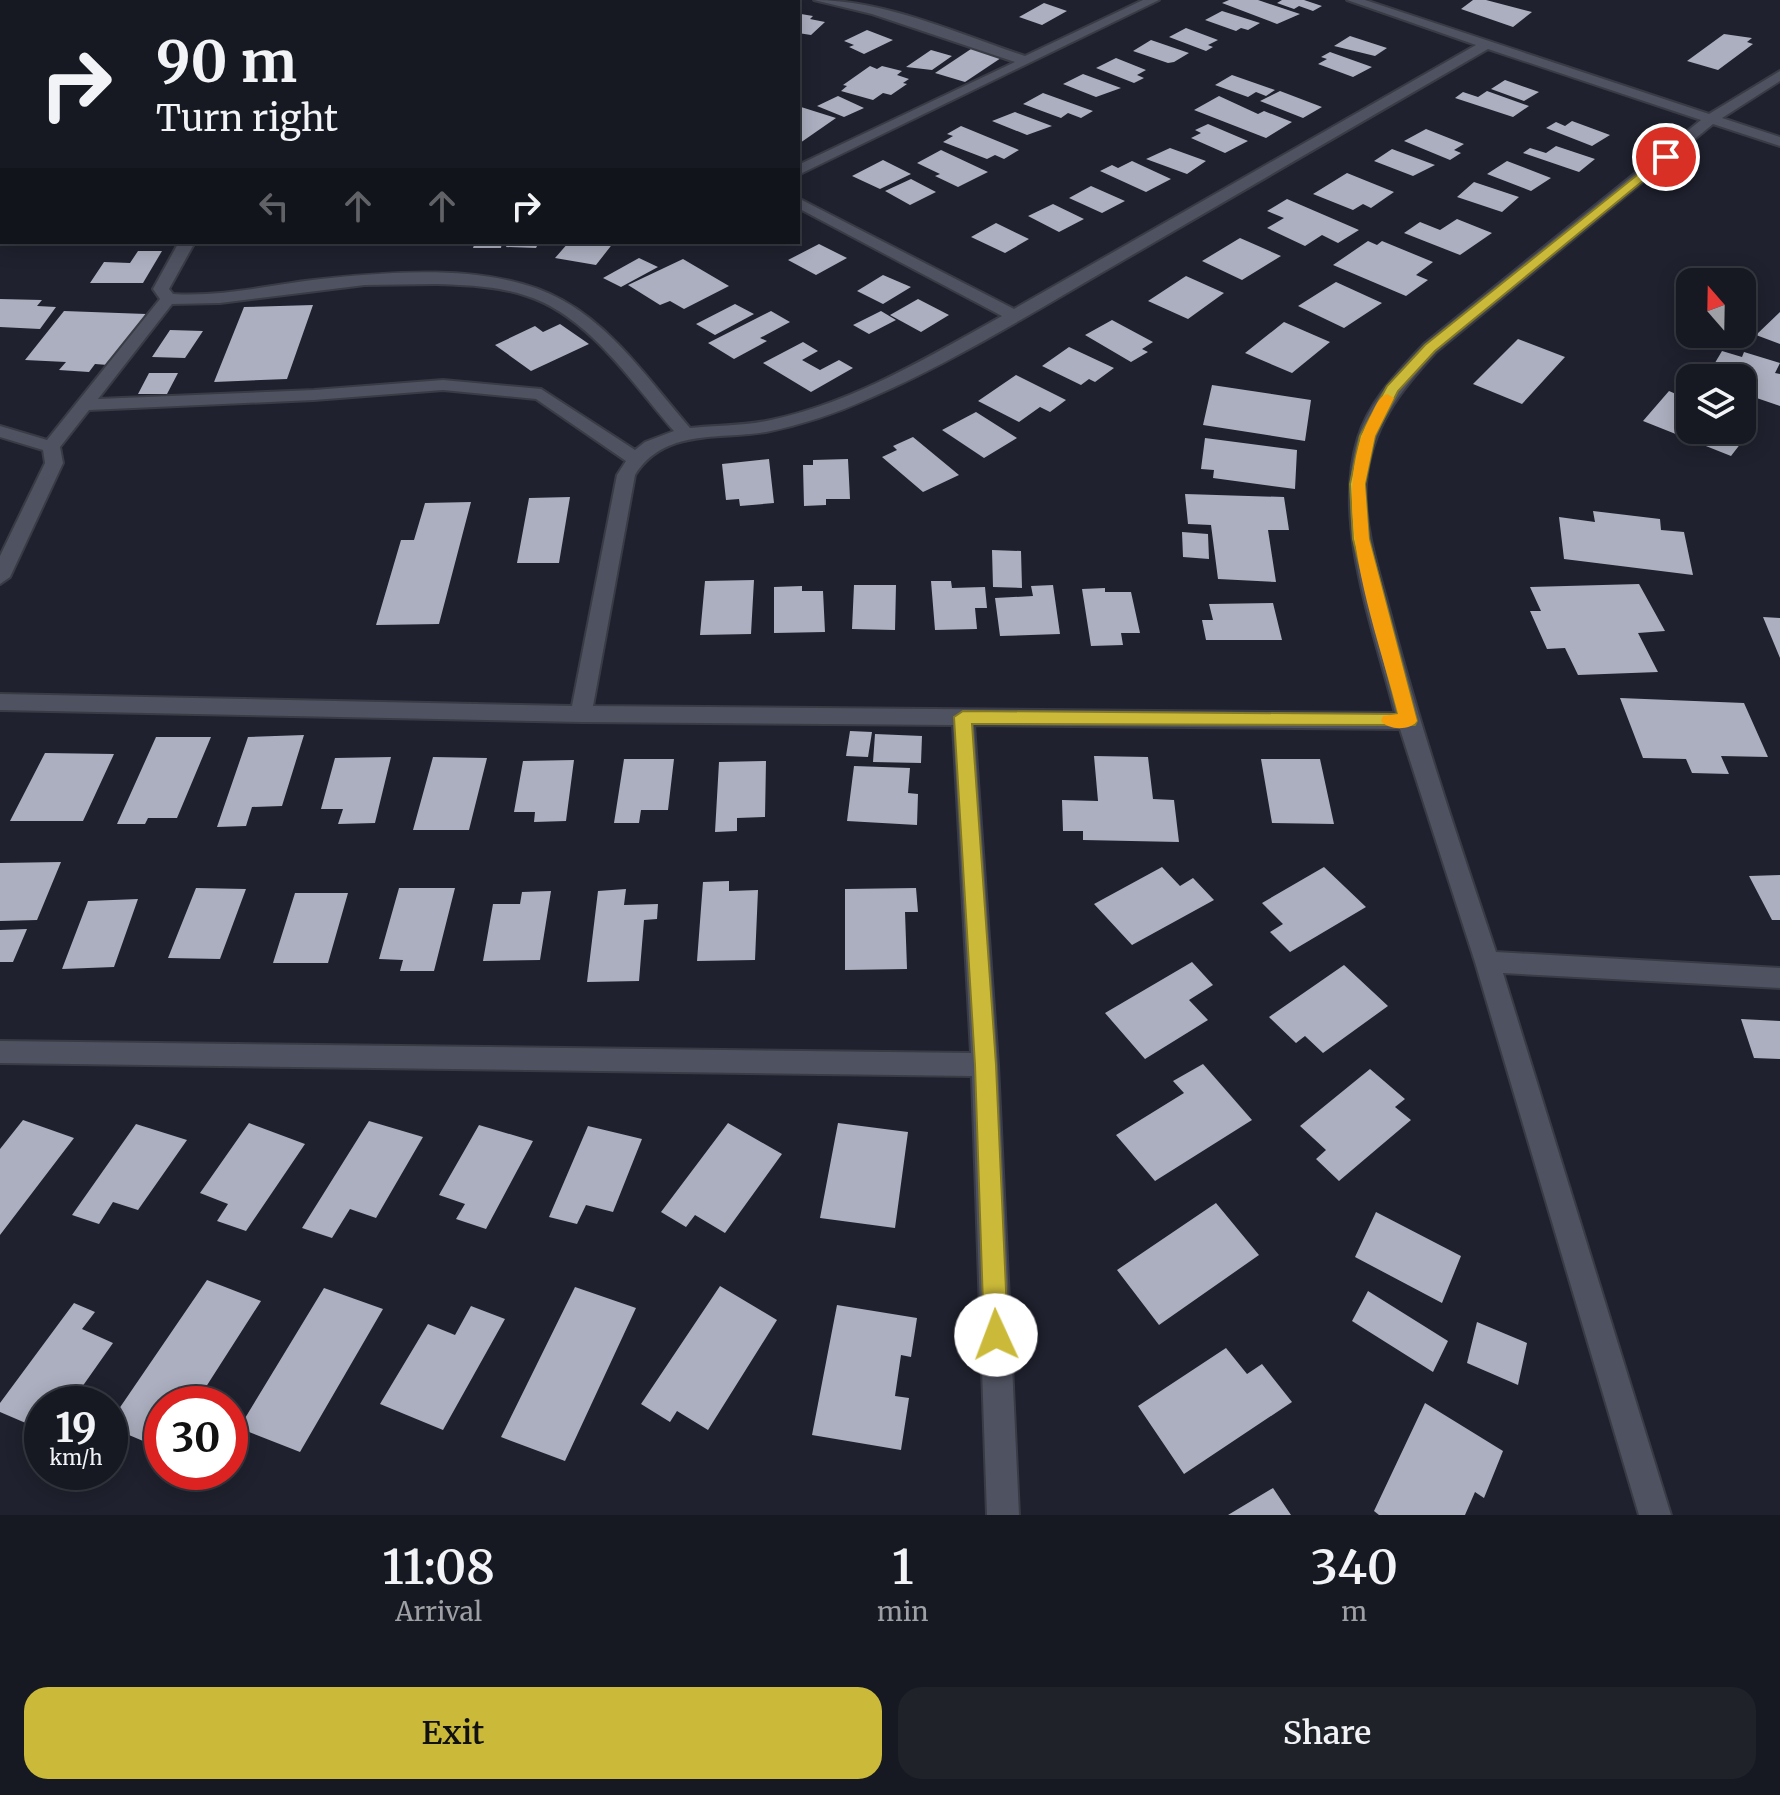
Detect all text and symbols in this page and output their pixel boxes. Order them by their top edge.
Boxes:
text: 90 m [156,27,297,97]
icon: right [24,32,128,136]
text: Turn right [156,96,338,141]
pin [1632,123,1700,191]
icon: arrive [1644,135,1688,179]
icon: left [252,184,296,228]
icon: ahead [336,184,380,228]
icon: ahead [420,184,464,228]
icon: right [504,184,548,228]
north arrow [1676,268,1756,348]
map controls [1676,268,1756,444]
button: layers [1676,364,1756,444]
position arrow [954,1293,1038,1377]
speed limit sign: 30 [144,1386,248,1490]
text: 19 [55,1403,97,1453]
text: km/h [50,1445,102,1470]
text: 11:08 [382,1537,495,1597]
text: 1 [892,1537,914,1597]
text: 340 [1311,1537,1398,1597]
text: Arrival [395,1595,482,1628]
text: min [877,1595,929,1628]
text: m [1341,1595,1367,1628]
button: Exit [24,1687,882,1779]
button: Share [898,1687,1756,1779]

